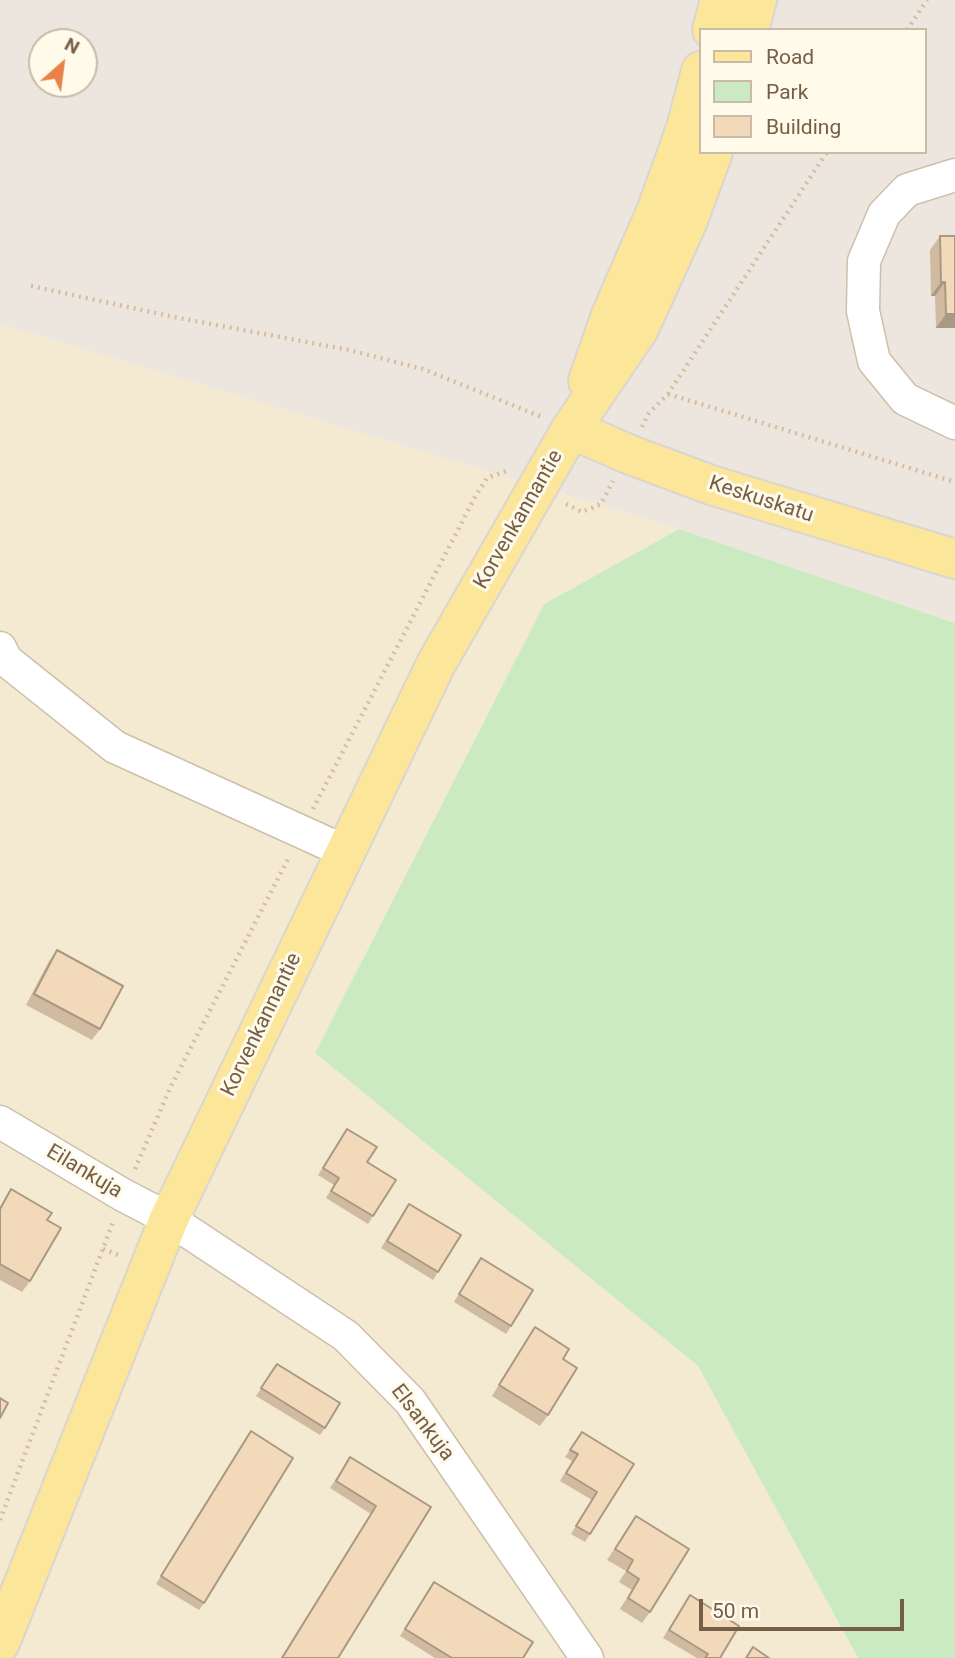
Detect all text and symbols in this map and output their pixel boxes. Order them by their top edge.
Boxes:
north arrow [28,28,98,98]
legend [699,28,927,154]
text: N [61,32,83,59]
text: Road [766,45,814,69]
text: Park [766,80,808,104]
text: Building [766,115,841,139]
street label: Korvenkannantie [469,446,569,594]
street label: Keskuskatu [706,471,816,529]
street label: Korvenkannantie [216,949,308,1101]
street label: Eilankuja [42,1140,126,1204]
street label: Elsankuja [385,1380,459,1466]
scale bar [703,1584,908,1628]
text: 50 m [712,1599,759,1623]

